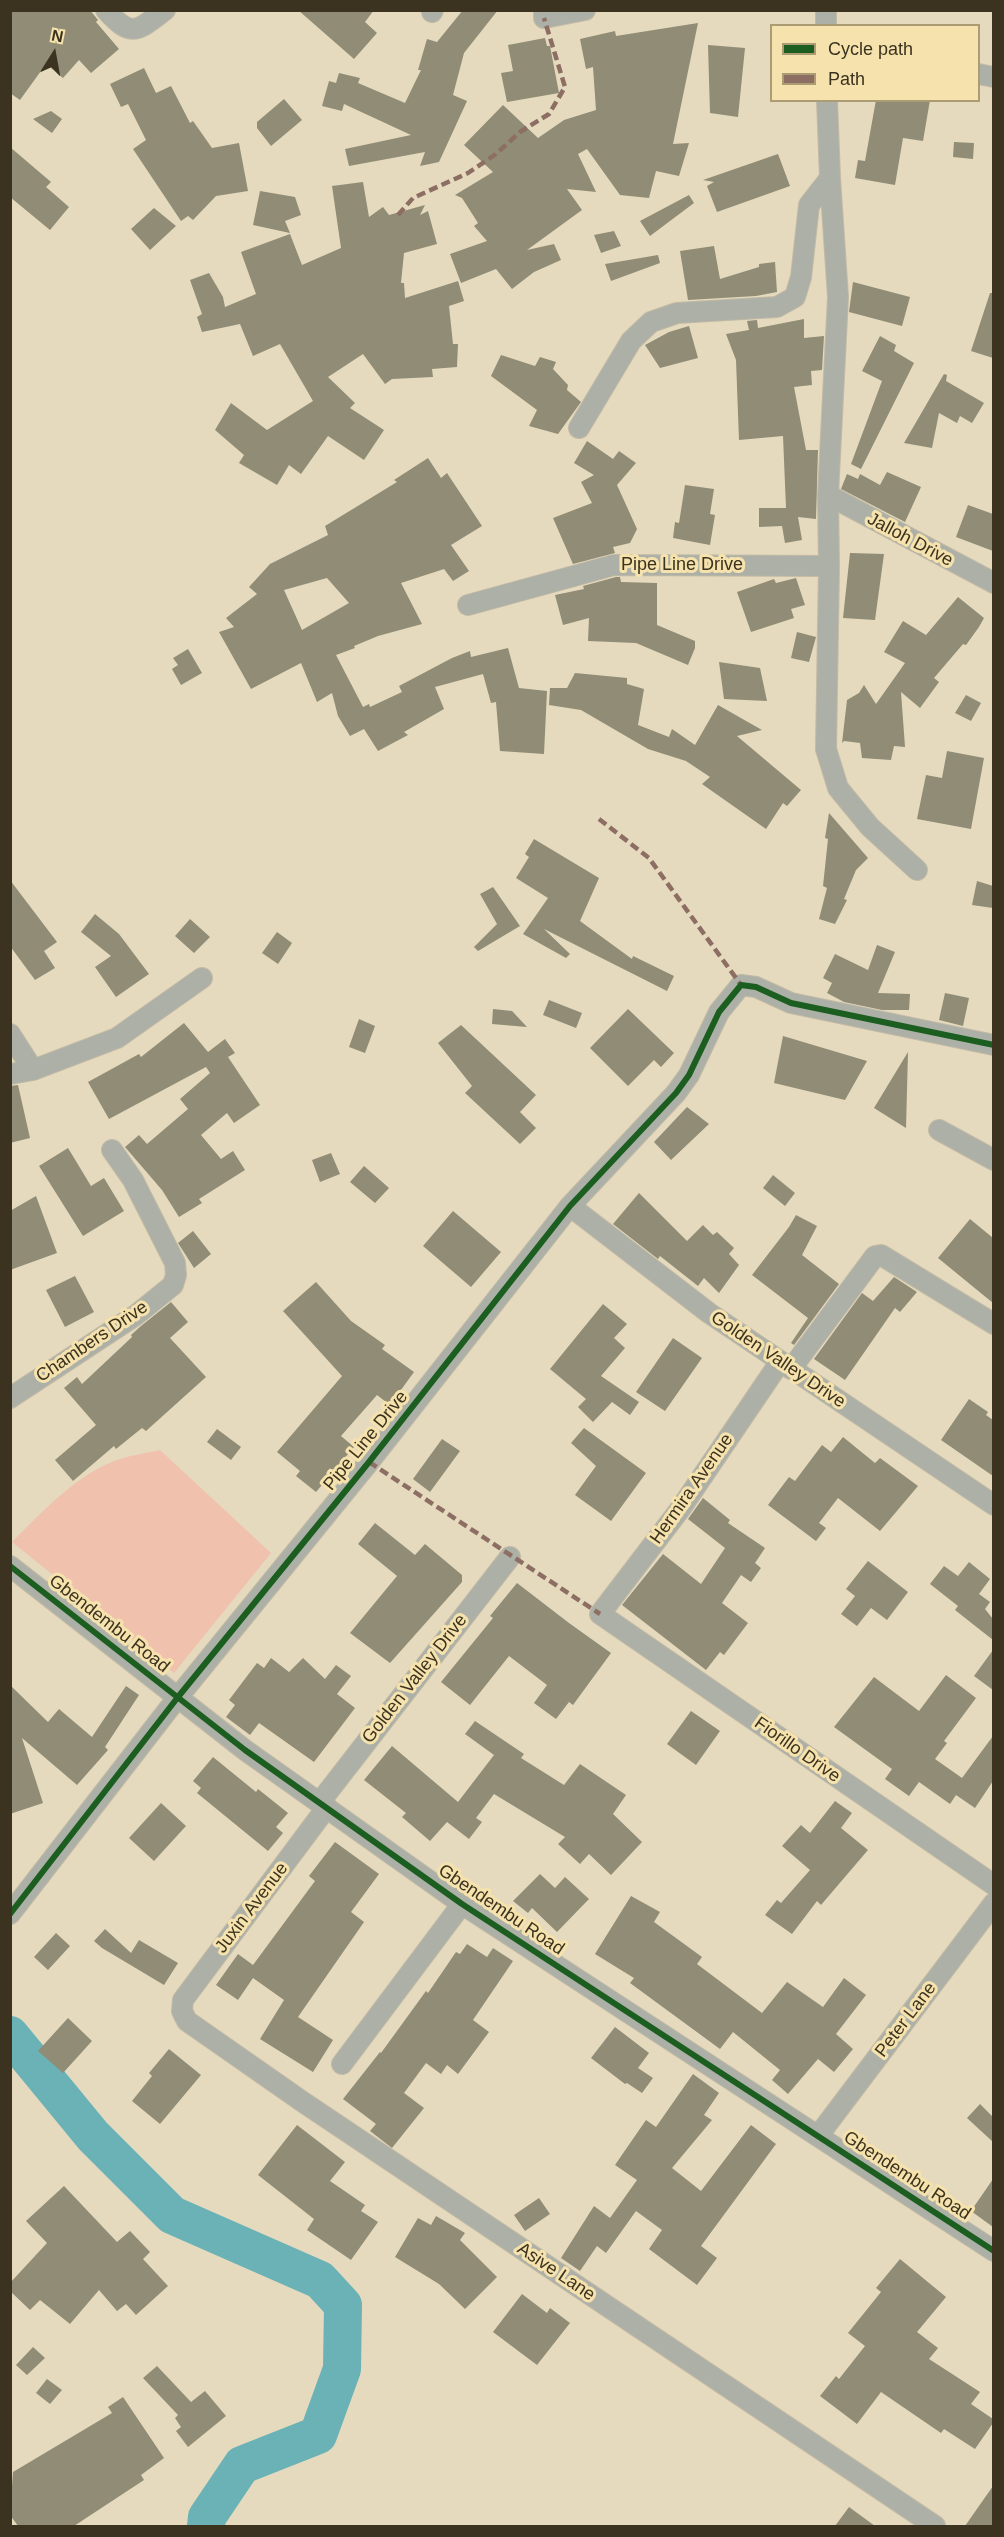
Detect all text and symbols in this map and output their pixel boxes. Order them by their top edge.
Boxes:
north arrow [24,24,84,84]
legend [770,24,980,102]
text: N [50,26,65,45]
text: Cycle path [828,39,913,59]
text: Path [828,69,865,89]
street label: Jalloh Drive [863,508,957,572]
street label: Pipe Line Drive [621,554,743,576]
street label: Chambers Drive [32,1297,152,1387]
street label: Golden Valley Drive [707,1307,849,1413]
street label: Pipe Line Drive [319,1387,413,1495]
street label: Hermira Avenue [646,1430,738,1548]
street label: Gbendembu Road [44,1570,174,1678]
street label: Golden Valley Drive [358,1610,472,1748]
street label: Fiorillo Drive [750,1712,844,1788]
street label: Juxin Avenue [211,1858,293,1958]
street label: Gbendembu Road [434,1860,568,1960]
street label: Peter Lane [871,1978,941,2062]
street label: Gbendembu Road [839,2127,975,2225]
street label: Asive Lane [513,2238,599,2306]

